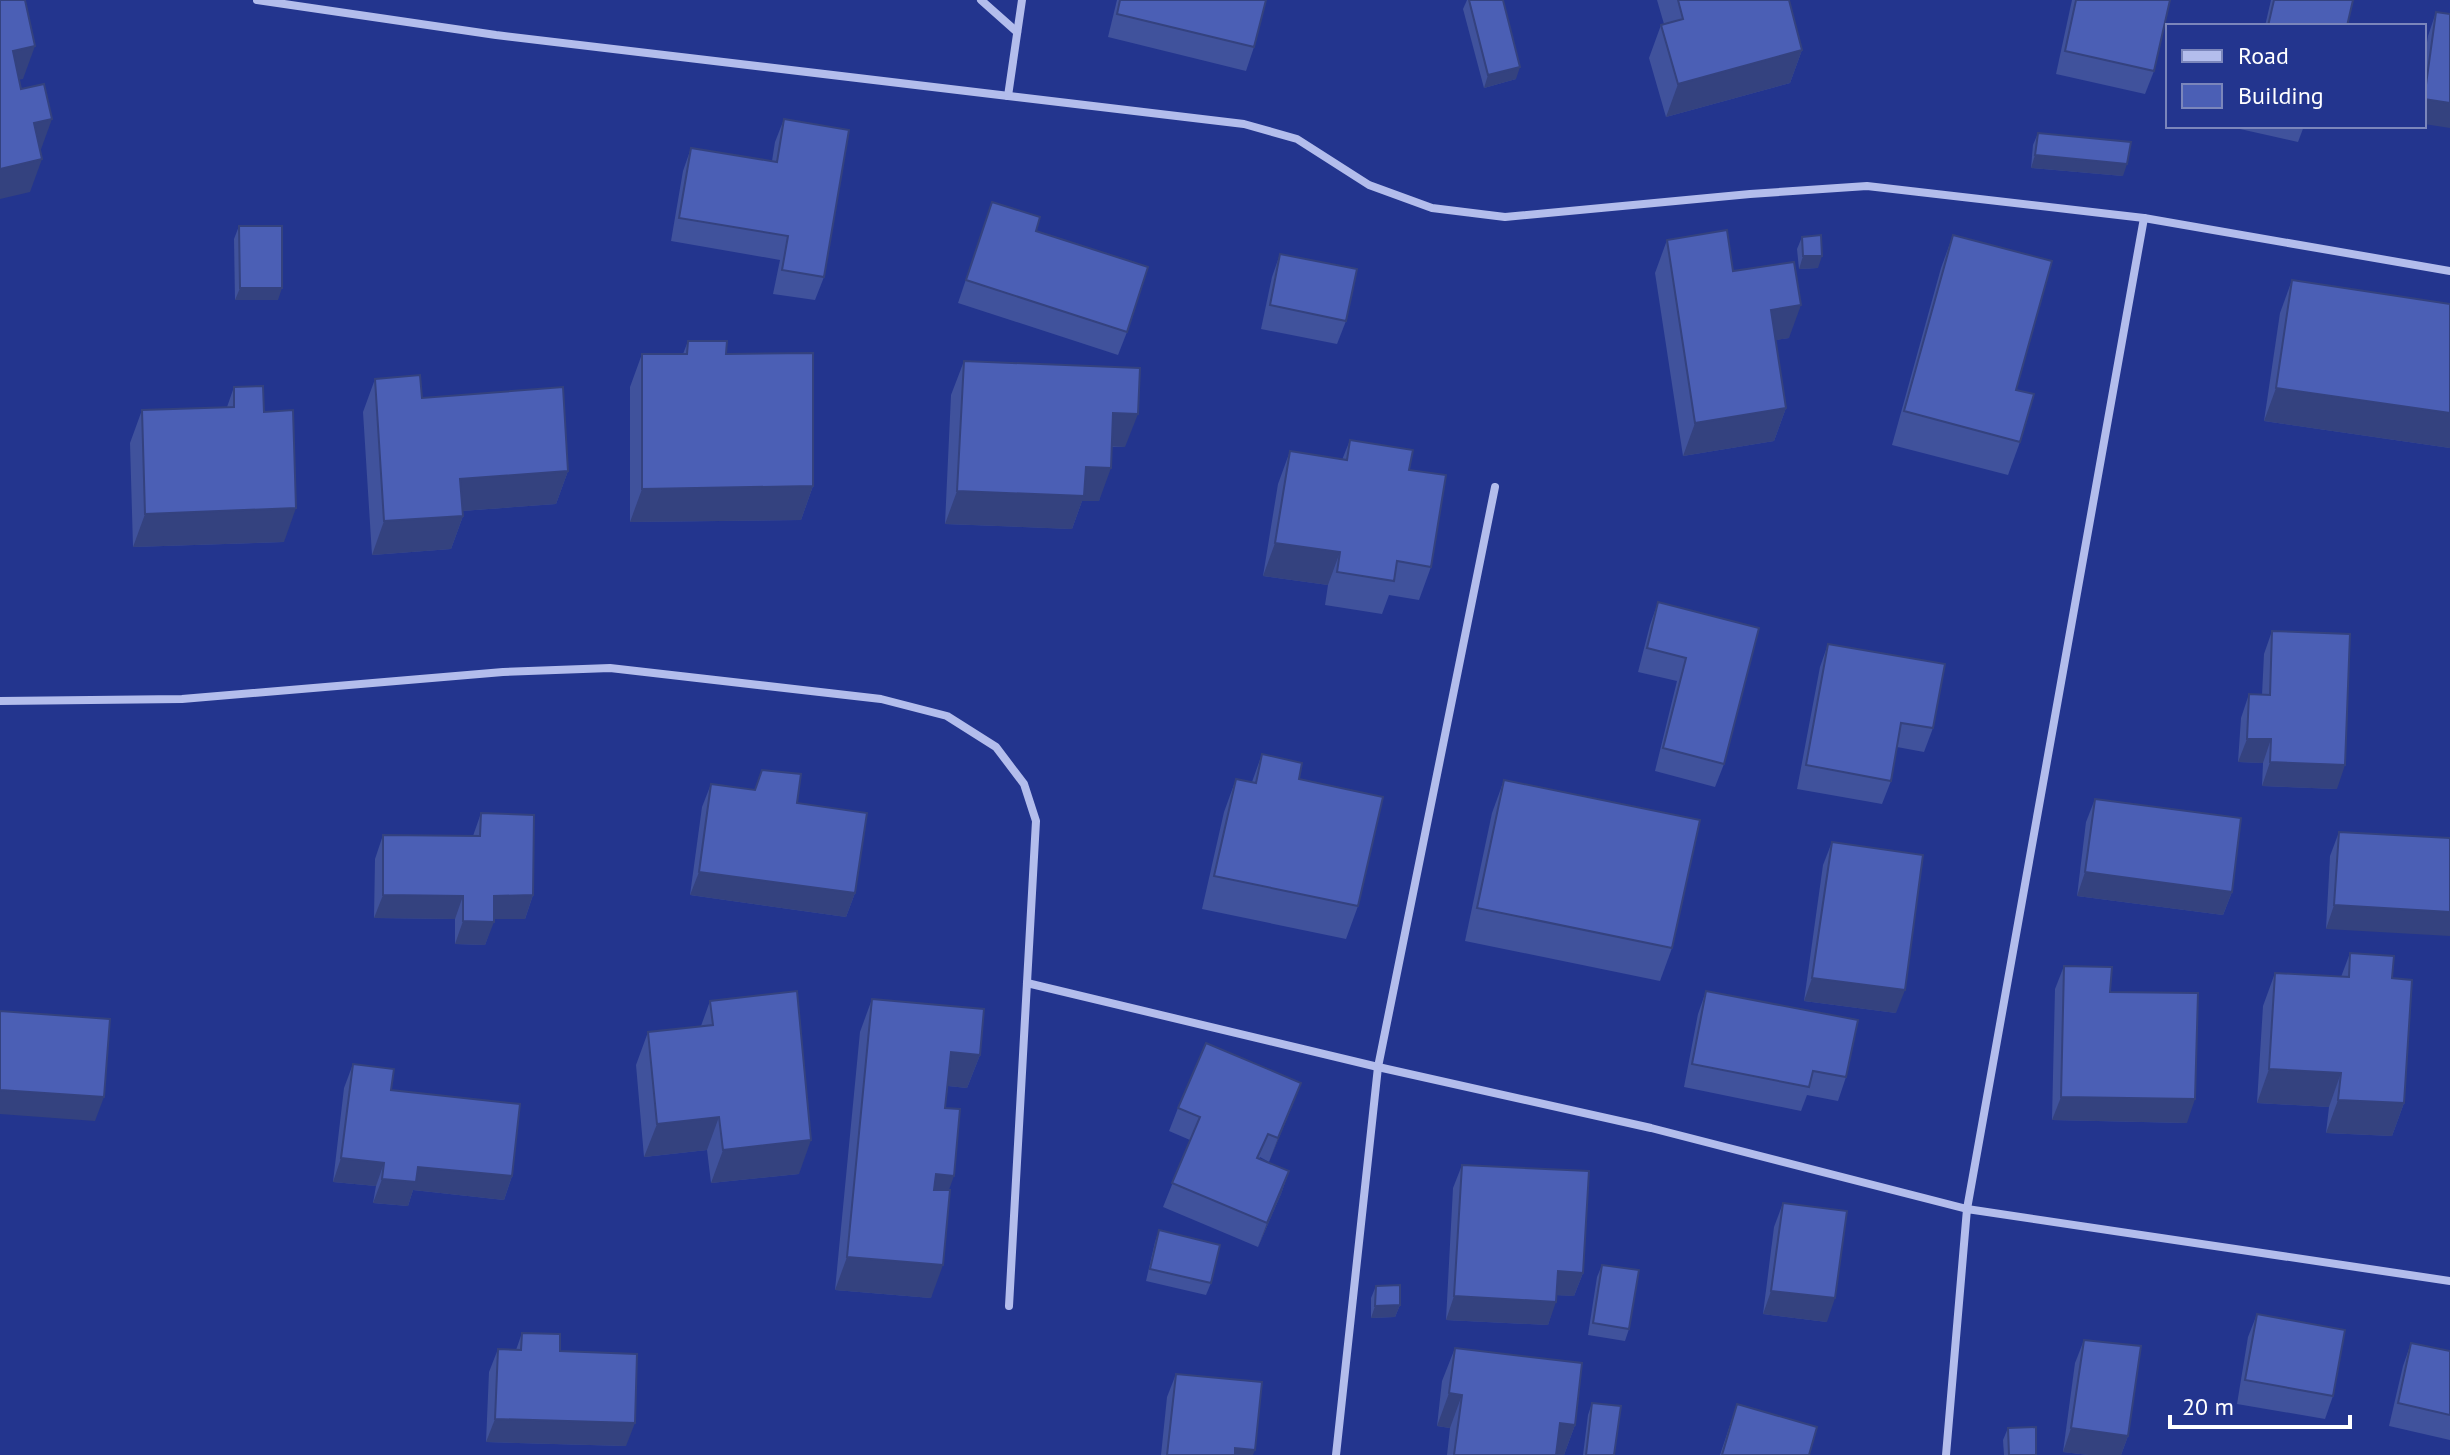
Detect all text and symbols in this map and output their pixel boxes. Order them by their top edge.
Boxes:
legend [2166,24,2426,128]
text: Road [2238,40,2289,71]
text: Building [2238,80,2324,111]
scale bar [2170,1379,2350,1429]
text: 20 m [2182,1391,2234,1422]

